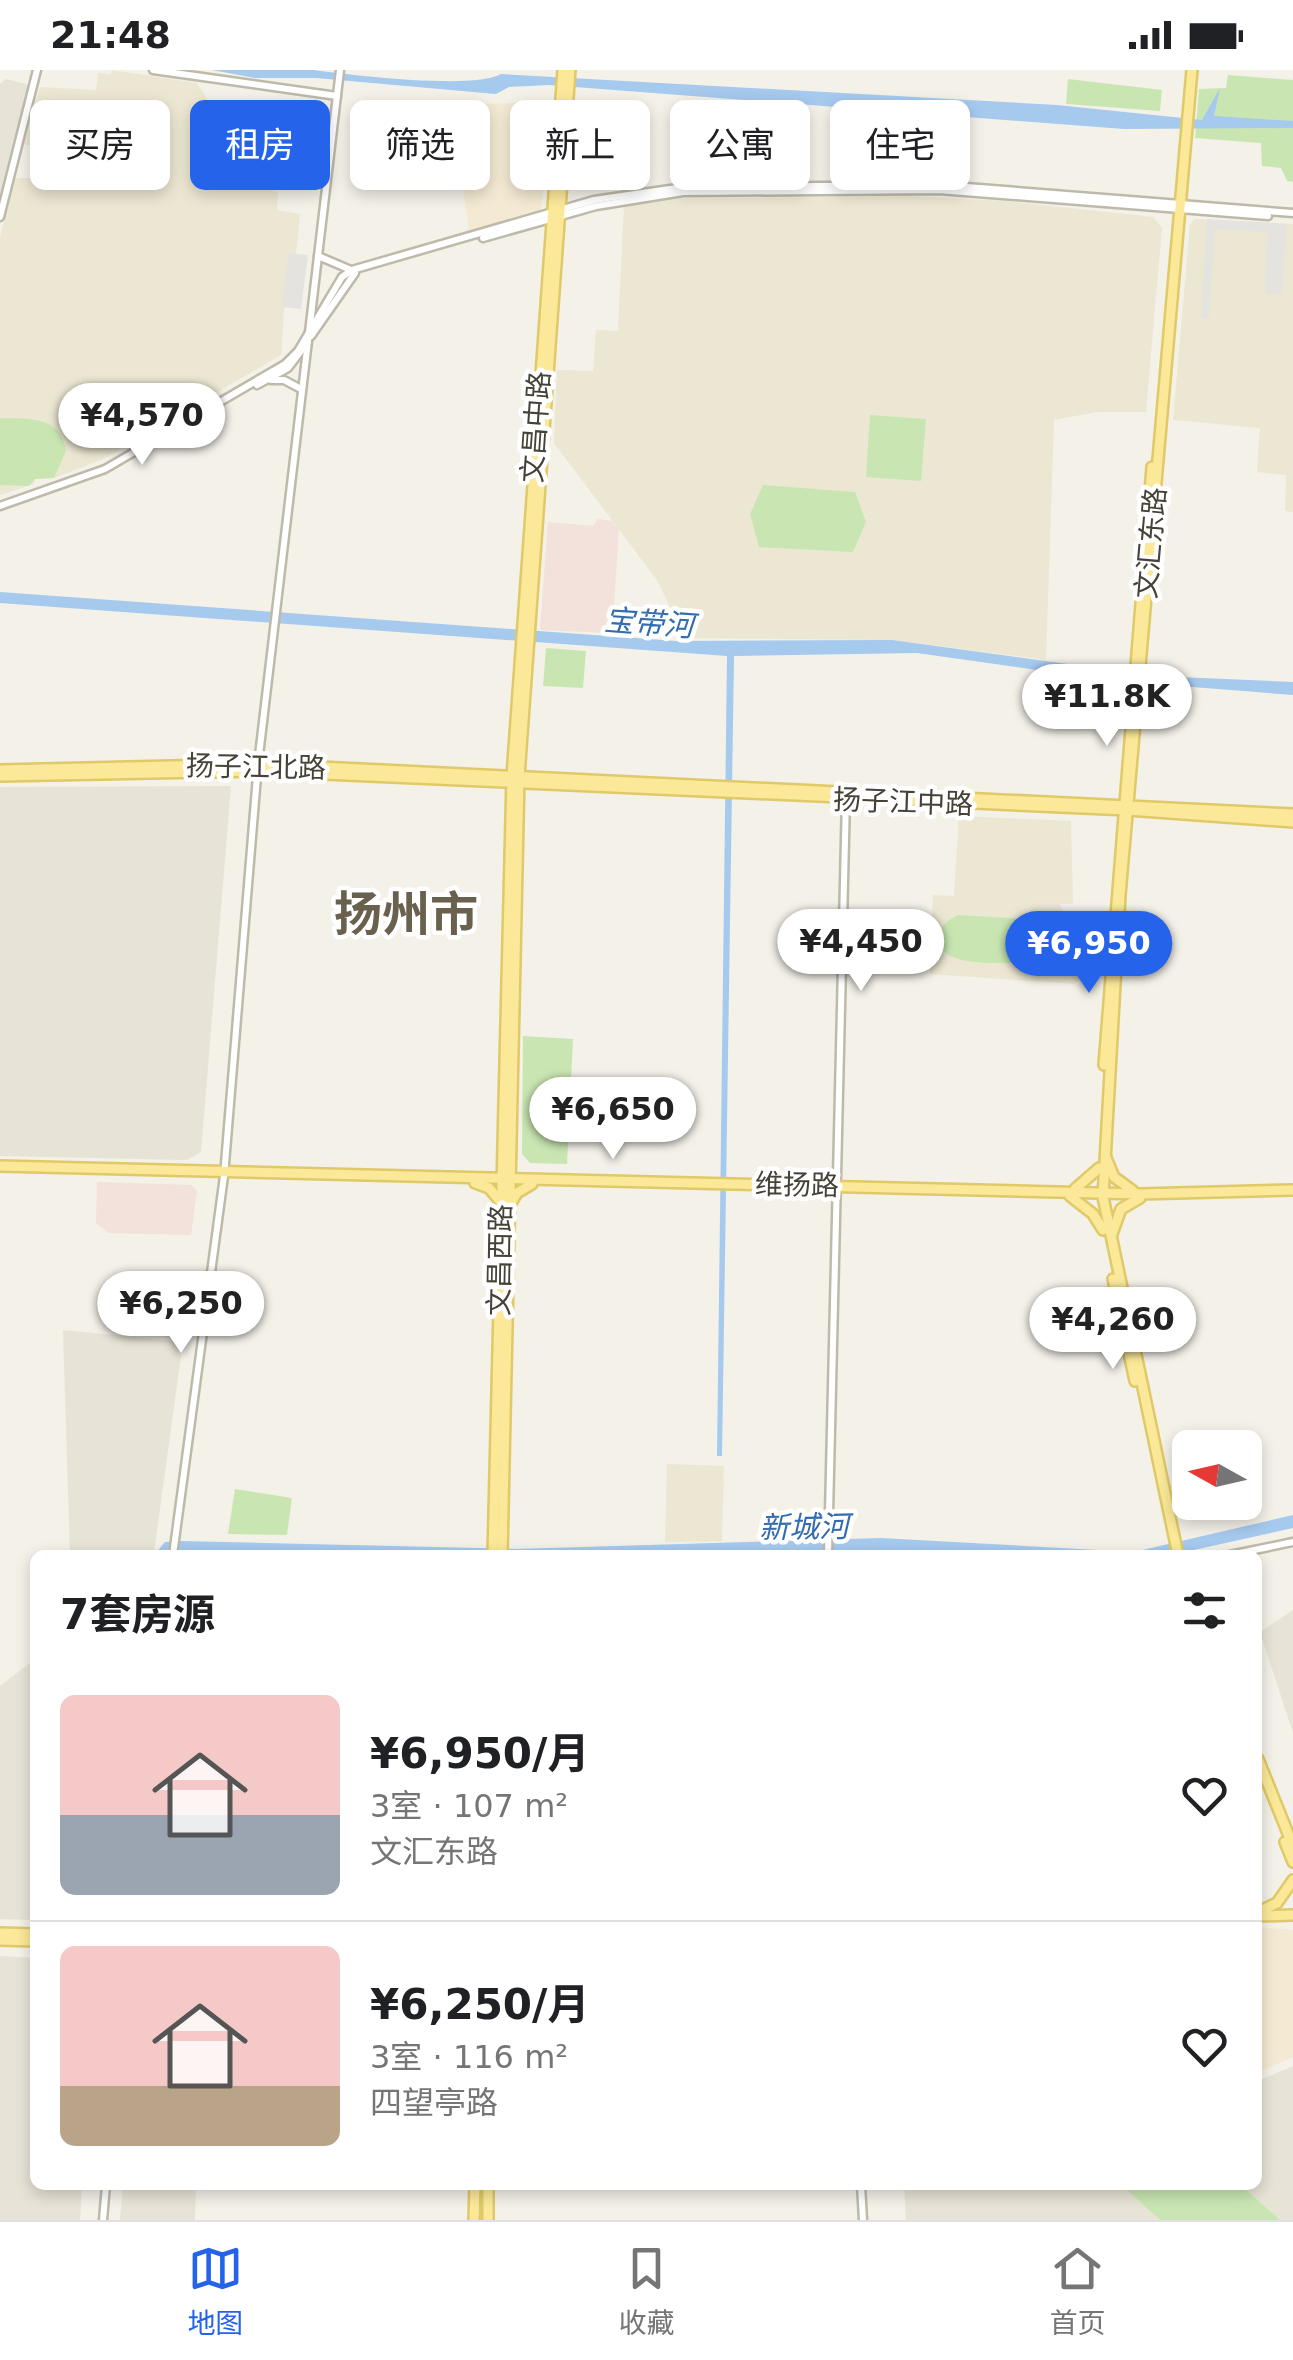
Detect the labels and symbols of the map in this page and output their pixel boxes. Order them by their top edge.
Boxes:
street label: 文昌中路 [516,370,556,484]
pin: ¥4,570 [61,383,223,468]
street label: 文汇东路 [1130,486,1172,600]
water label: 宝带河 [603,602,700,644]
pin: ¥11.8K [1026,664,1188,749]
street label: 扬子江北路 [186,749,326,785]
street label: 扬子江中路 [832,783,974,821]
district label: 扬州市 [334,886,478,942]
pin: ¥4,450 [780,909,942,994]
pin: ¥6,950 [1008,911,1170,996]
pin: ¥6,650 [532,1077,694,1162]
street label: 维扬路 [755,1168,839,1202]
street label: 文昌西路 [483,1204,517,1316]
pin: ¥6,250 [100,1271,262,1356]
pin: ¥4,260 [1032,1287,1194,1372]
north arrow [1172,1430,1262,1520]
water label: 新城河 [759,1509,854,1545]

